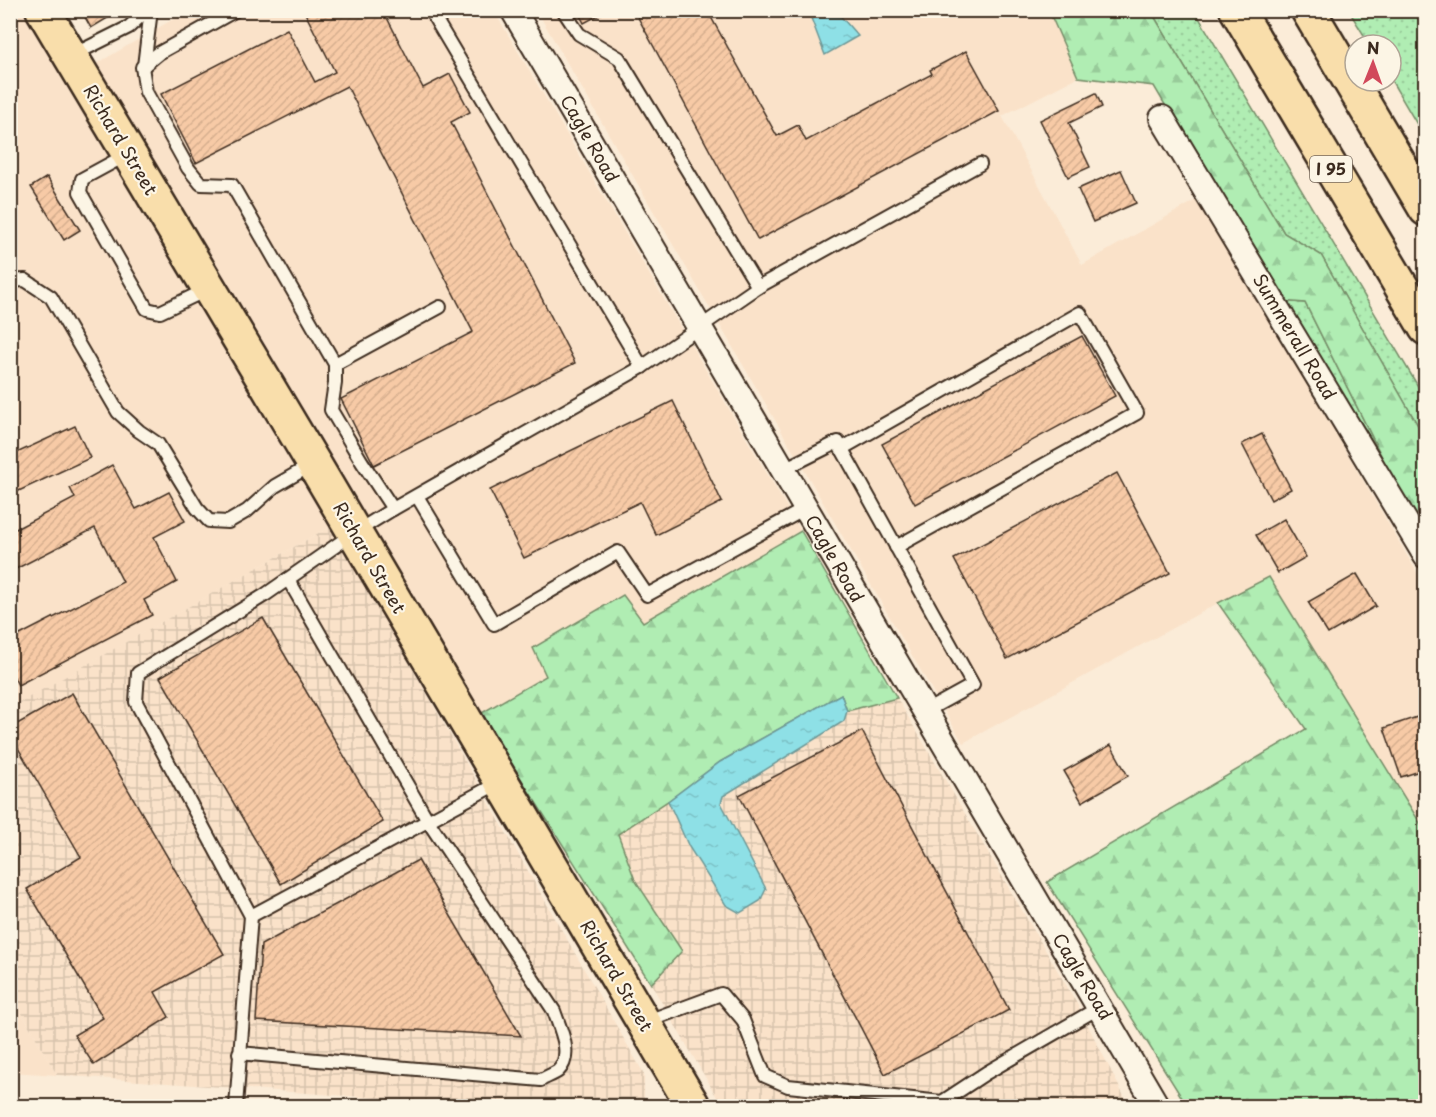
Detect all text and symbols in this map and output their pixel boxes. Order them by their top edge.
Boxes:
north arrow [1343,33,1403,93]
text: N [1367,35,1380,59]
street label: Richard Street [77,79,165,200]
street label: Cagle Road [554,89,626,187]
road number: I 95 [1310,156,1352,182]
street label: Summerall Road [1247,268,1344,405]
street label: Richard Street [327,496,413,618]
street label: Cagle Road [799,509,871,607]
street label: Richard Street [574,914,660,1036]
street label: Cagle Road [1047,927,1120,1025]

